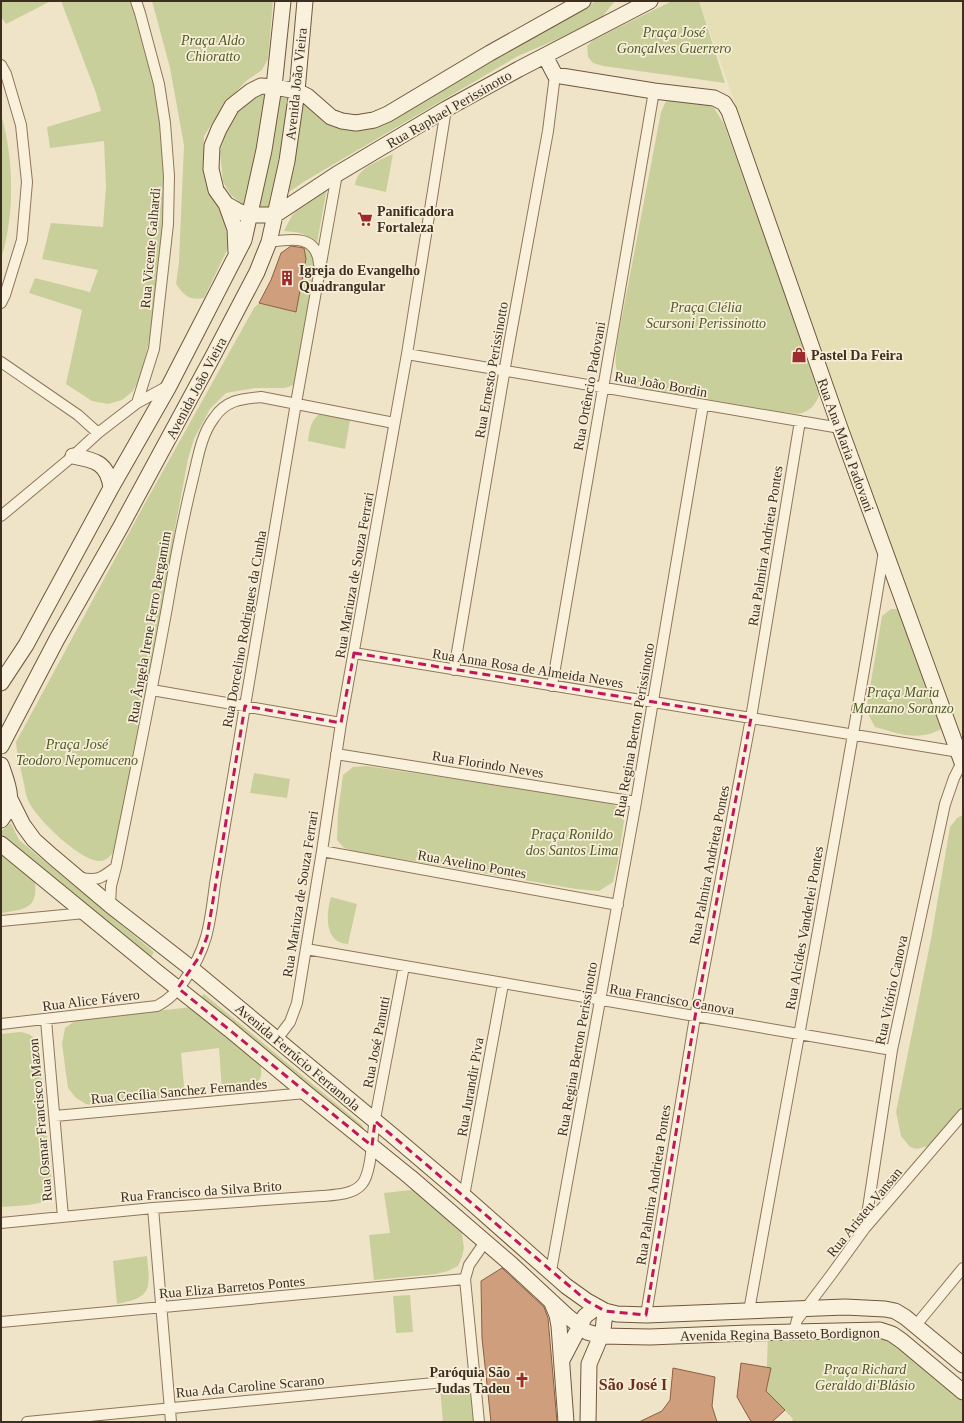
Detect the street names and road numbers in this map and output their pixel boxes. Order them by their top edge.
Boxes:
street label: Avenida João Vieira [283,26,310,141]
street label: Rua Raphael Perissinotto [384,68,514,151]
street label: Rua Vicente Galhardi [138,187,163,309]
street label: Rua Ernesto Perissinotto [472,301,511,440]
street label: Rua Ortêncio Padovani [571,320,608,452]
street label: Avenida João Vieira [163,334,230,442]
street label: Rua João Bordin [613,369,709,400]
street label: Rua Ana Maria Padovani [814,376,877,514]
street label: Rua Palmira Andrieta Pontes [745,465,786,627]
street label: Rua Mariuza de Souza Ferrari [332,491,377,659]
street label: Rua Dorcelino Rodrigues da Cunha [220,529,269,729]
street label: Rua Ângela Irene Ferro Bergamim [124,530,174,724]
street label: Rua Regina Berton Perissinotto [612,642,657,819]
street label: Rua Anna Rosa de Almeida Neves [431,646,625,691]
street label: Rua Florindo Neves [431,748,545,781]
street label: Rua Palmira Andrieta Pontes [687,784,732,946]
street label: Rua Mariuza de Souza Ferrari [280,809,321,979]
street label: Rua Alcides Vanderlei Pontes [783,845,826,1011]
street label: Rua Avelino Pontes [416,848,527,881]
street label: Rua Vitório Canova [873,933,911,1046]
street label: Rua Regina Berton Perissinotto [555,961,600,1138]
street label: Rua Francisco Canova [608,981,736,1018]
street label: Rua Alice Fávero [42,987,141,1014]
street label: Rua José Panutti [360,995,393,1089]
street label: Avenida Ferrúcio Ferramola [232,1001,364,1115]
street label: Rua Jurandir Piva [454,1036,487,1138]
street label: Rua Osmar Francisco Mazon [26,1038,55,1202]
street label: Rua Cecília Sanchez Fernandes [90,1076,268,1107]
street label: Rua Palmira Andrieta Pontes [633,1104,674,1266]
street label: Rua Aristeu Vansan [824,1165,905,1260]
street label: Rua Francisco da Silva Brito [120,1178,282,1205]
street label: Rua Eliza Barretos Pontes [158,1274,306,1301]
street label: Avenida Regina Basseto Bordignon [680,1325,880,1344]
street label: Rua Ada Caroline Scarano [175,1373,325,1400]

